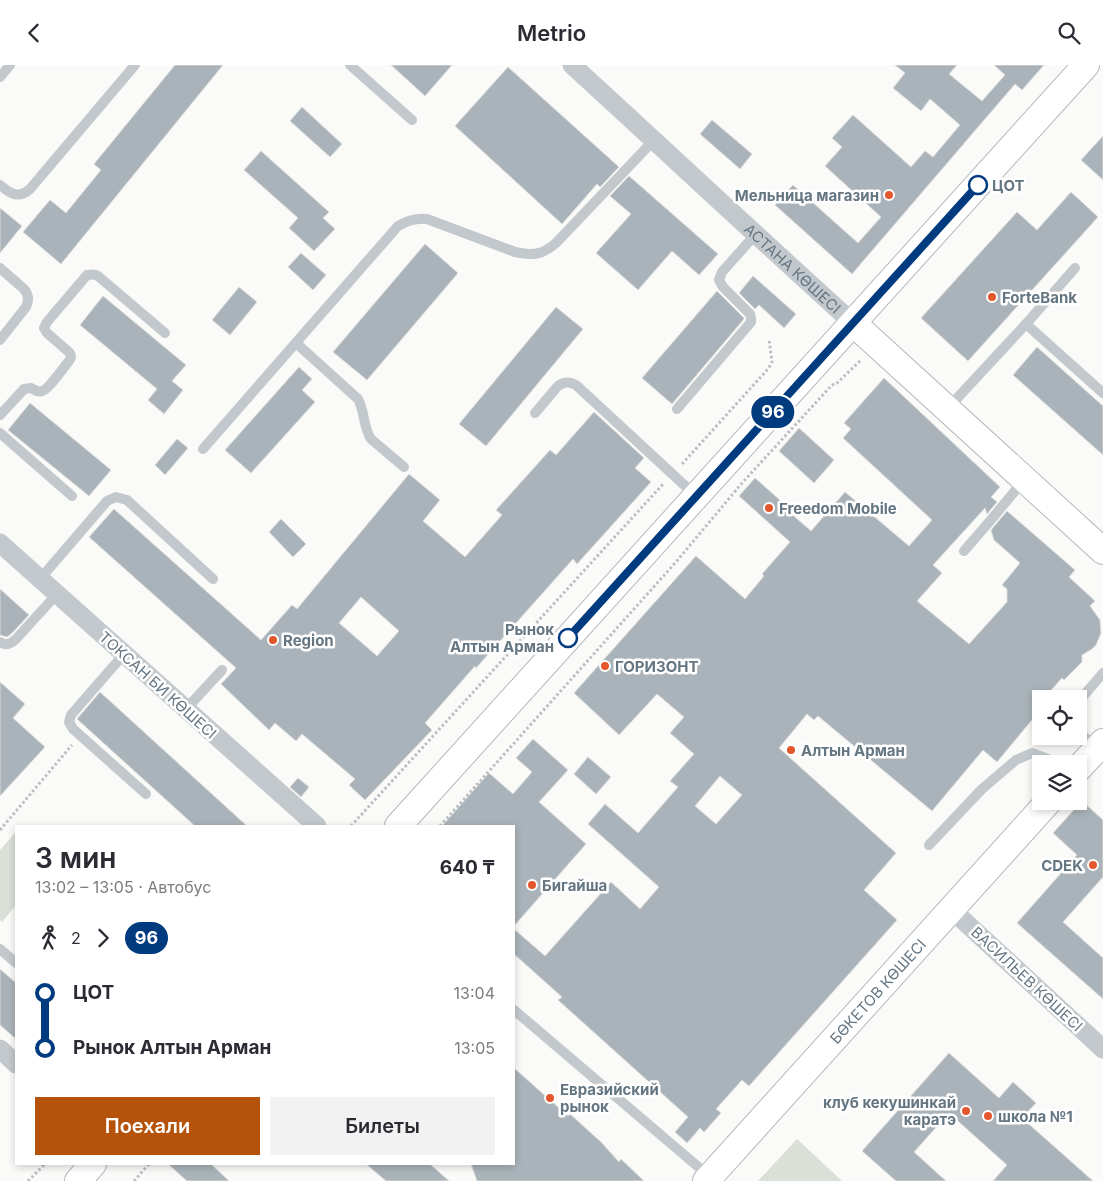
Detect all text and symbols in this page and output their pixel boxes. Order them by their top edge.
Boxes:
icon: back [20,19,48,47]
icon: search [1055,19,1083,47]
text: Metrio [517,20,586,46]
marker: ЦОТ [968,175,988,195]
place label: ЦОТ [992,176,1025,195]
place label: Мельница магазин [735,186,879,205]
marker: Мельница магазин [883,189,895,201]
street label: АСТАНА КӨШЕСІ [740,219,845,317]
place label: ForteBank [1002,288,1077,307]
marker: ForteBank [986,291,998,303]
line badge: 96 [750,396,796,428]
text: 96 [761,401,785,422]
place label: Freedom Mobile [779,499,897,518]
marker: Freedom Mobile [763,502,775,514]
place label: Рынок Алтын Арман [450,620,554,656]
street label: ТОКСАН БИ КӨШЕСІ [95,627,221,743]
marker: Рынок Алтын Арман [558,628,578,648]
place label: Region [283,631,334,650]
marker: Region [267,634,279,646]
place label: ГОРИЗОНТ [615,657,698,676]
marker: ГОРИЗОНТ [599,660,611,672]
map controls [1032,690,1087,810]
button: locate [1032,690,1087,745]
place label: Алтын Арман [801,741,905,760]
marker: Алтын Арман [785,744,797,756]
button: layers [1032,755,1087,810]
text: 3 мин [35,841,117,875]
text: 640 ₸ [440,856,495,879]
place label: CDEK [1041,856,1083,875]
marker: CDEK [1087,859,1099,871]
place label: Бигайша [542,876,607,895]
text: 13:02 – 13:05 · Автобус [35,877,211,897]
marker: Бигайша [526,879,538,891]
street label: ВАСИЛЬЕВ КӨШЕСІ [967,922,1087,1036]
icon: walk [35,924,63,952]
icon: forward [89,924,117,952]
text: 96 [135,927,158,948]
text: 2 [71,928,81,948]
street label: БӨКЕТОВ КӨШЕСІ [825,935,930,1047]
text: ЦОТ [73,981,114,1004]
text: 13:04 [454,983,495,1003]
text: Рынок Алтын Арман [73,1036,271,1059]
text: 13:05 [454,1038,495,1058]
place label: Евразийский рынок [560,1080,659,1116]
marker: Евразийский рынок [544,1092,556,1104]
place label: клуб кекушинкай каратэ [823,1093,956,1129]
button: Поехали [35,1097,260,1155]
button: Билеты [270,1097,495,1155]
marker: клуб кекушинкай каратэ [960,1105,972,1117]
place label: школа №1 [998,1107,1073,1126]
marker: школа №1 [982,1110,994,1122]

